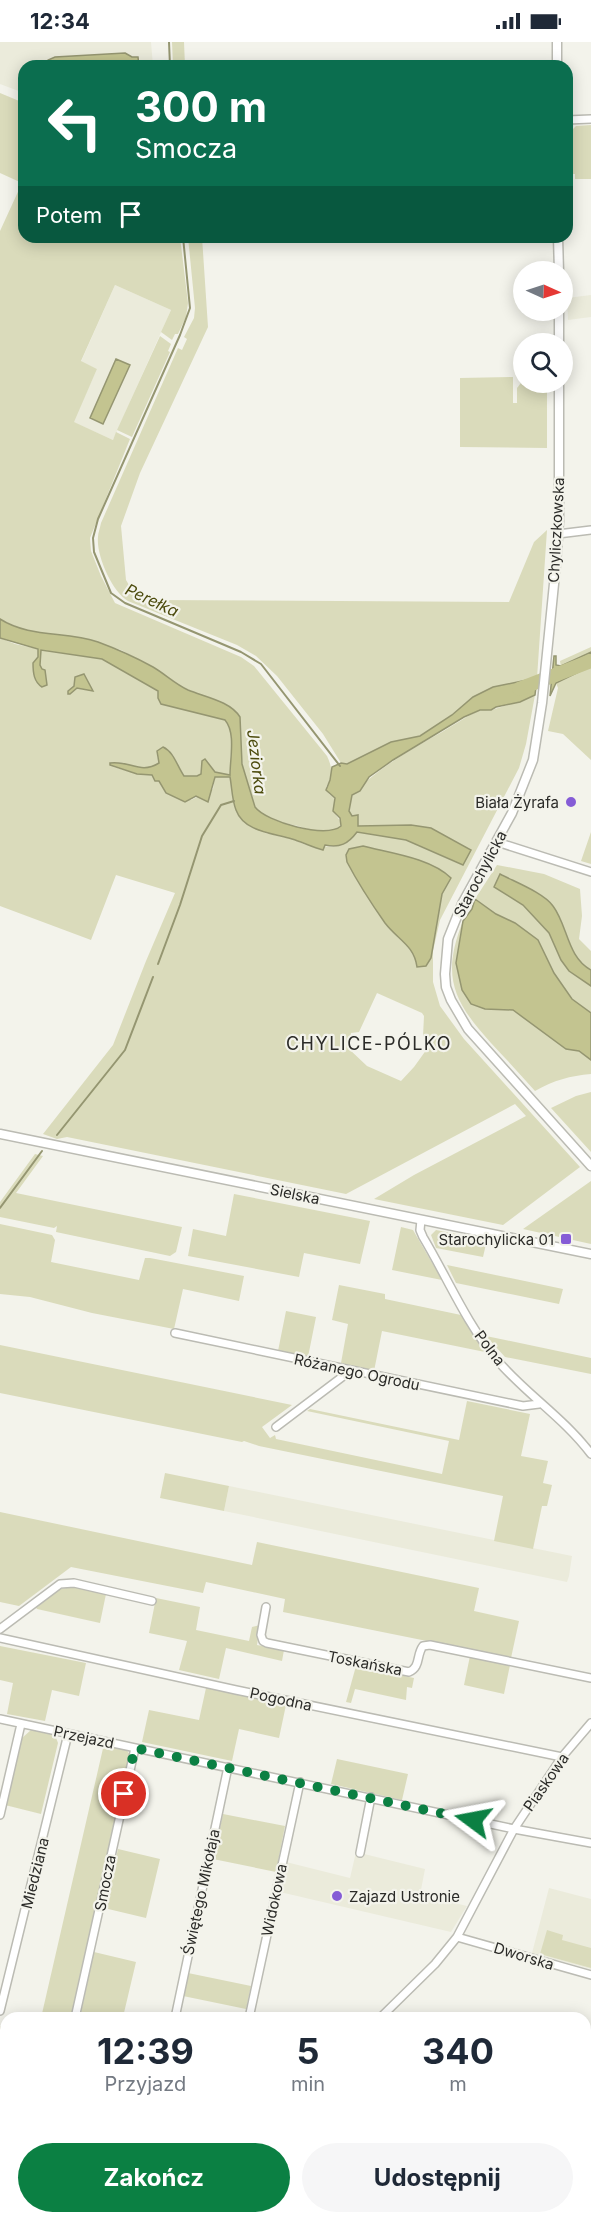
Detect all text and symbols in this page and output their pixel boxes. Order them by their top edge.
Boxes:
text: 12:34 [30,8,90,34]
text: 300 m [135,81,267,132]
icon: left [36,84,114,162]
text: Smocza [135,132,237,165]
icon: arrive [114,198,147,231]
text: Potem [36,202,102,228]
north arrow [513,261,573,321]
map controls [513,261,573,393]
button: search [513,333,573,393]
street label: Chyliczkowska [544,477,568,583]
water label: Perełka [122,579,182,621]
water label: Jeziorka [243,729,271,796]
place label: Biała Żyrafa [475,793,559,812]
marker: Biała Żyrafa [564,795,578,809]
street label: Starochylicka [449,827,511,921]
district label: CHYLICE-PÓLKO [286,1032,452,1054]
street label: Sielska [268,1179,322,1209]
place label: Starochylicka 01 [439,1230,554,1249]
marker: Starochylicka 01 [559,1232,573,1246]
street label: Polna [471,1327,509,1369]
street label: Różanego Ogrodu [292,1349,422,1395]
street label: Toskańska [326,1646,404,1680]
street label: Pogodna [248,1683,314,1715]
street label: Przejazd [52,1721,116,1753]
street label: Piaskowa [519,1749,573,1815]
pin [98,1768,149,1819]
icon: arrive [107,1777,140,1810]
position arrow [441,1788,505,1852]
street label: Świętego Mikołaja [178,1827,224,1957]
street label: Miedziana [17,1835,53,1911]
street label: Smocza [90,1853,120,1913]
street label: Widokowa [257,1862,291,1938]
place label: Zajazd Ustronie [349,1887,460,1906]
marker: Zajazd Ustronie [330,1889,344,1903]
street label: Dworska [492,1938,556,1974]
text: 12:39 [97,2029,194,2073]
text: 5 [296,2029,319,2073]
text: 340 [422,2029,494,2073]
text: Przyjazd [105,2072,186,2096]
text: min [291,2072,325,2096]
text: m [449,2072,467,2096]
button: Zakończ [18,2143,290,2212]
button: Udostępnij [302,2143,573,2212]

